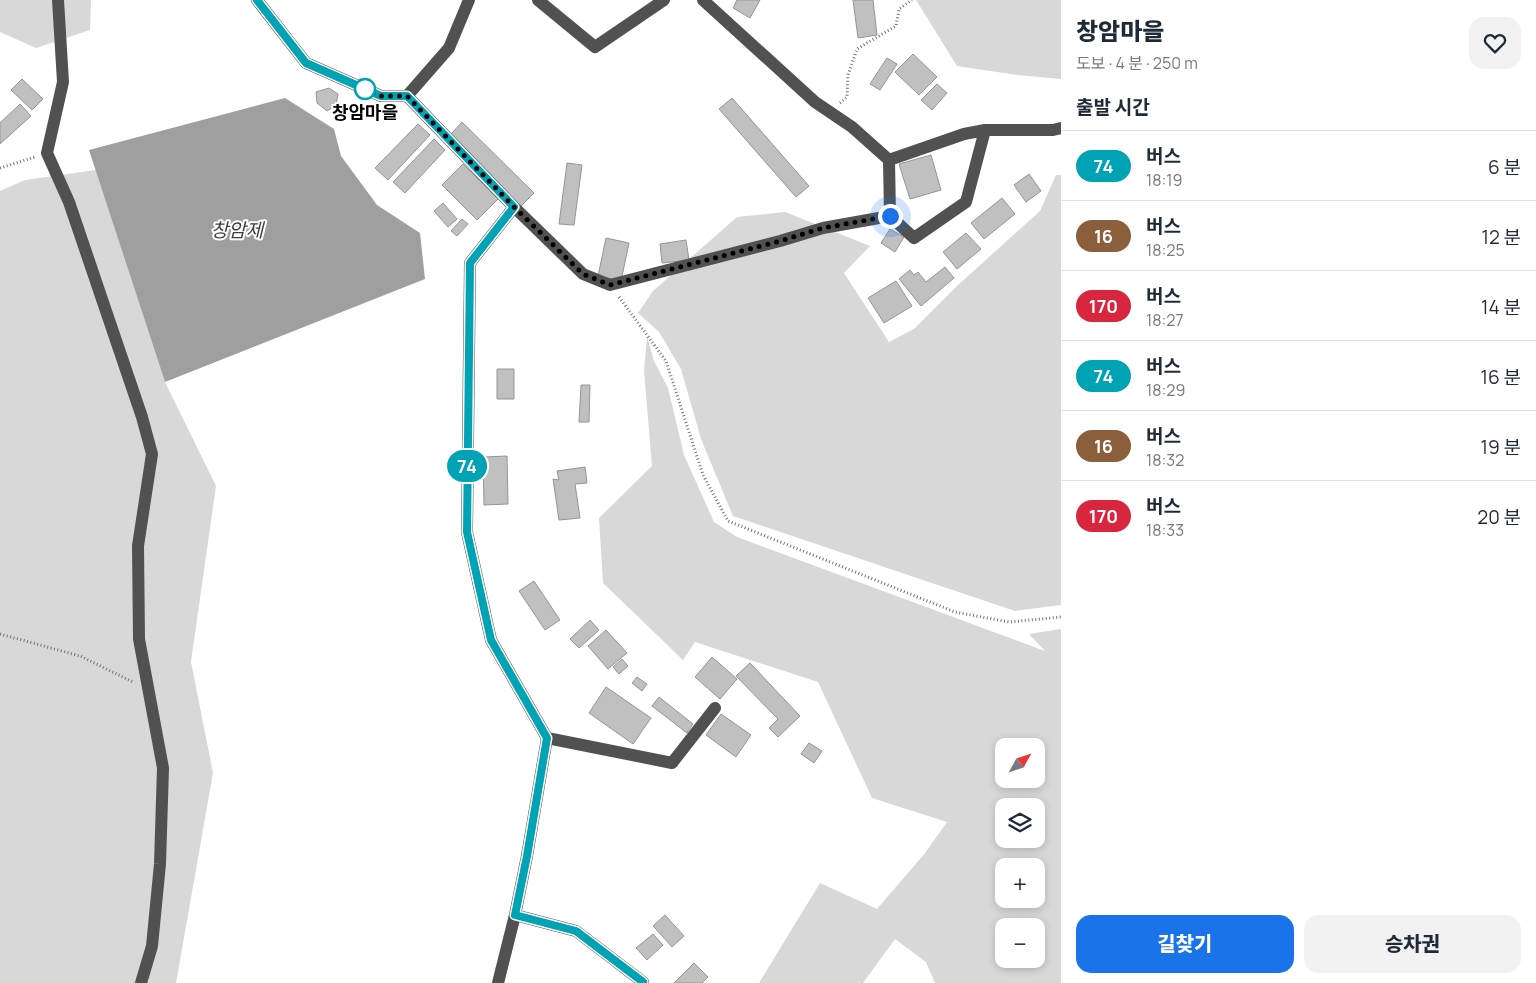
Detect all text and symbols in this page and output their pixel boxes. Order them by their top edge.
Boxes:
text: 창암마을 [1076,14,1164,47]
button: heart [1469,17,1521,69]
text: 도보 · 4 분 · 250 m [1076,52,1198,74]
marker: 창암마을 [354,78,376,100]
text: 출발 시간 [1076,94,1150,120]
place label: 창암마을 [332,100,398,124]
text: 버스 [1146,143,1181,169]
text: 74 [1094,154,1113,178]
text: 6 분 [1488,154,1521,180]
text: 18:19 [1146,169,1182,191]
your location [878,204,903,229]
text: 버스 [1146,213,1181,239]
water label: 창암제 [211,217,266,243]
text: 16 [1094,224,1113,248]
text: 12 분 [1481,224,1521,250]
text: 18:25 [1146,239,1185,261]
text: 버스 [1146,283,1181,309]
text: 170 [1089,294,1118,318]
text: 14 분 [1481,294,1521,320]
text: 18:27 [1146,309,1183,331]
text: 버스 [1146,353,1181,379]
text: 74 [1094,364,1113,388]
text: 16 분 [1481,364,1521,390]
text: 18:29 [1146,379,1185,401]
text: 버스 [1146,423,1181,449]
text: 16 [1094,434,1113,458]
text: 19 분 [1481,434,1521,460]
text: 18:32 [1146,449,1184,471]
line badge: 74 [444,450,490,482]
text: 74 [457,454,477,478]
text: 버스 [1146,493,1181,519]
text: 170 [1089,504,1118,528]
text: 20 분 [1477,504,1521,530]
text: 18:33 [1146,519,1184,541]
north arrow [995,738,1045,788]
map controls [995,738,1045,968]
button: layers [995,798,1045,848]
button: + [995,858,1045,908]
button: 길찾기 [1076,915,1294,973]
button: 승차권 [1304,915,1521,973]
button: − [995,918,1045,968]

